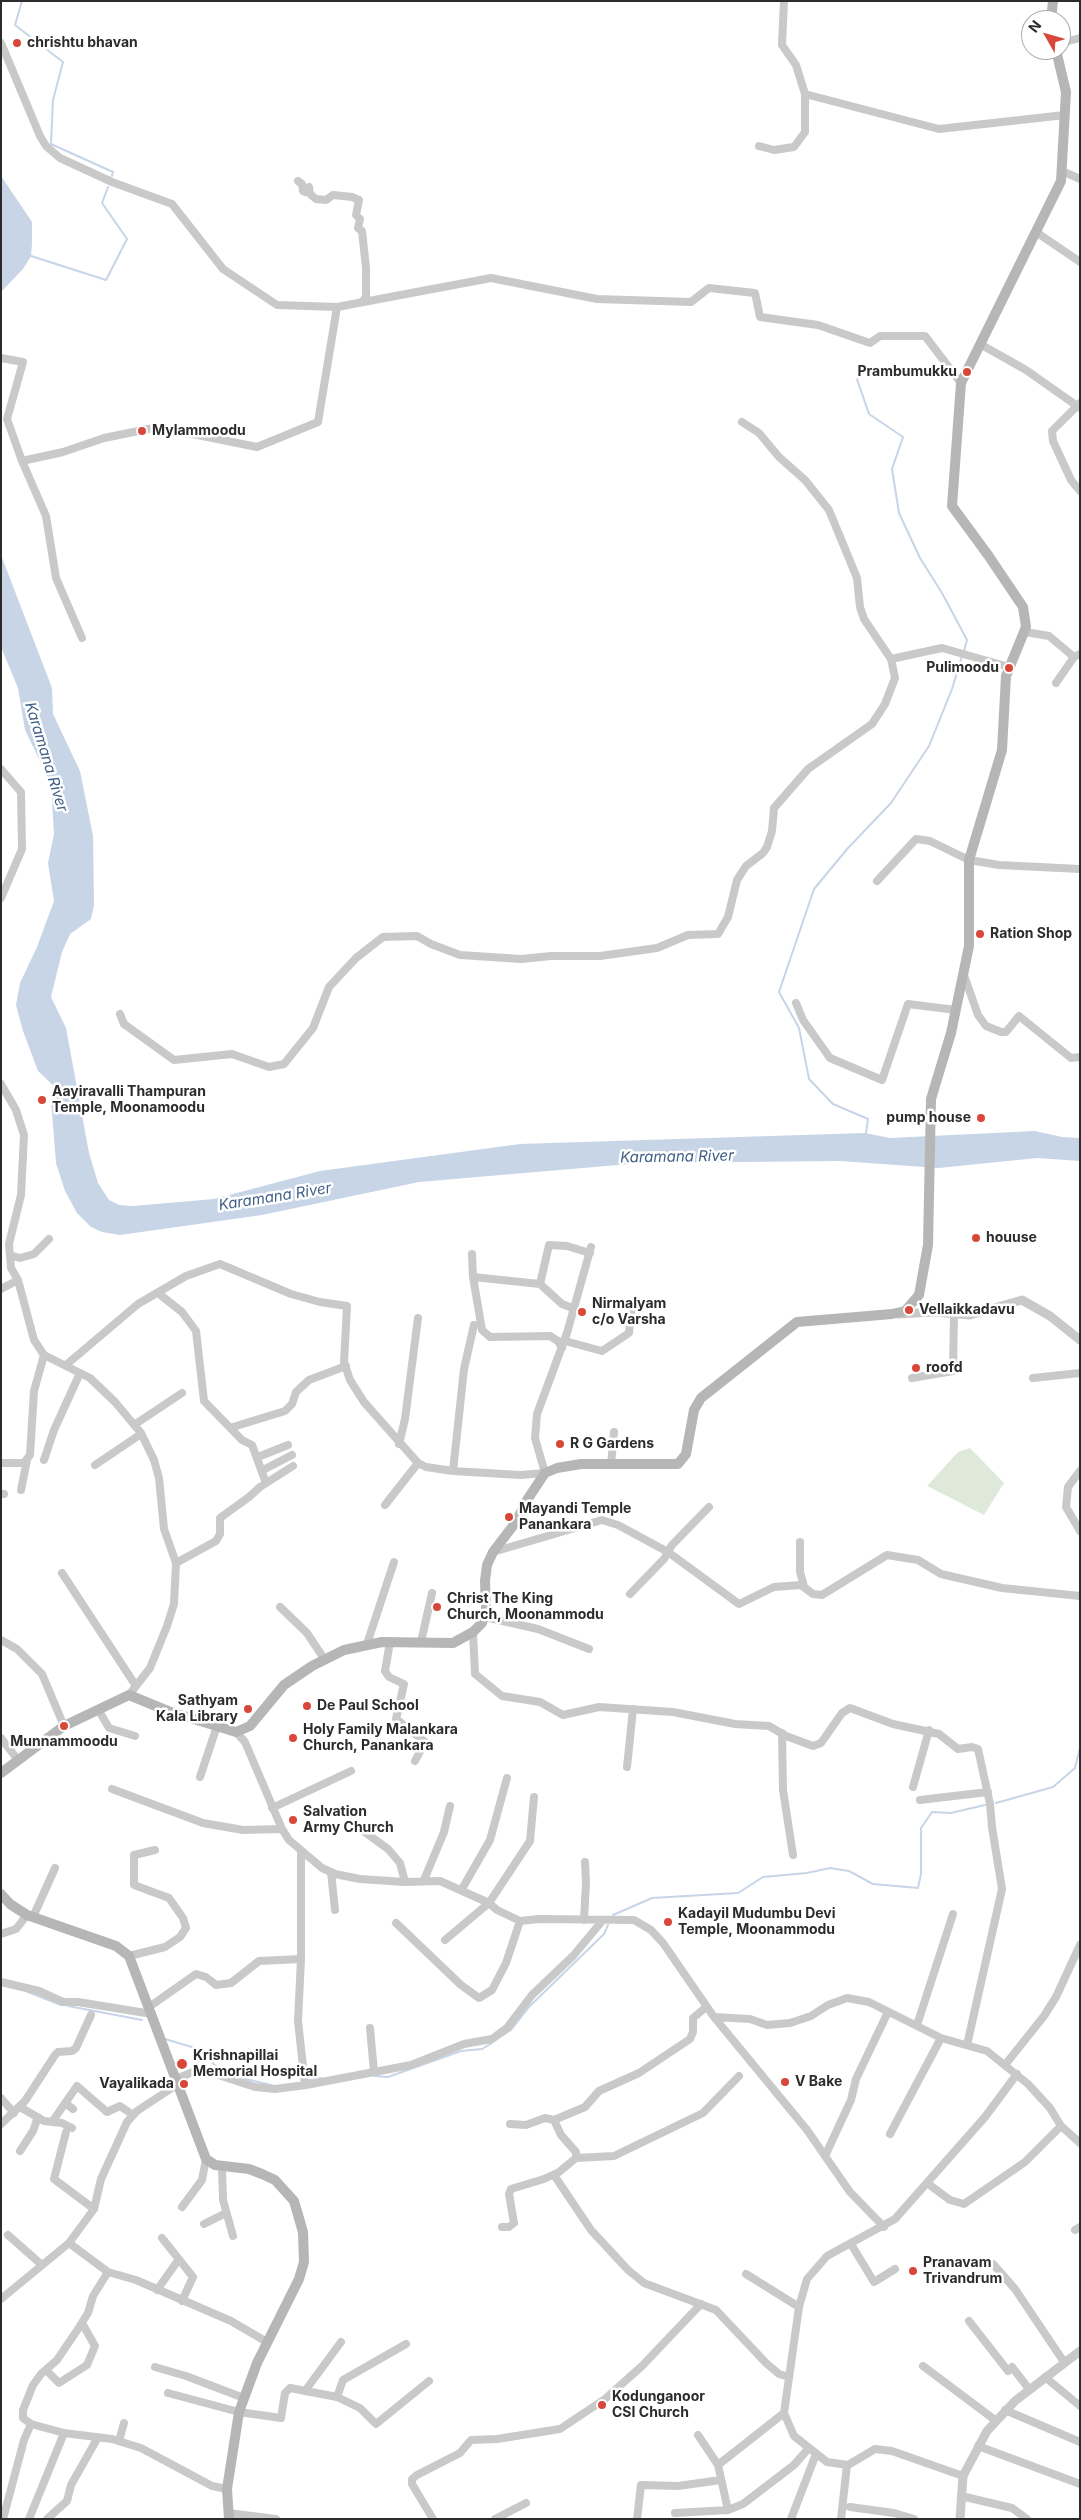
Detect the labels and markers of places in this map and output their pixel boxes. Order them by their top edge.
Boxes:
place label: chrishtu bhavan [27,35,138,51]
marker: chrishtu bhavan [11,37,23,49]
place label: Prambumukku [858,364,957,380]
marker: Prambumukku [961,366,973,378]
place label: Mylammoodu [152,423,246,439]
marker: Mylammoodu [136,425,148,437]
place label: Pulimoodu [926,660,999,676]
marker: Pulimoodu [1003,662,1015,674]
place label: Ration Shop [990,926,1072,942]
marker: Ration Shop [974,928,986,940]
place label: Aayiravalli Thampuran Temple, Moonamoodu [52,1084,206,1116]
marker: Aayiravalli Thampuran Temple, Moonamoodu [36,1094,48,1106]
place label: pump house [886,1110,971,1126]
marker: pump house [975,1112,987,1124]
place label: houuse [986,1230,1037,1246]
marker: houuse [970,1232,982,1244]
place label: Nirmalyam c/o Varsha [592,1296,666,1328]
place label: Vellaikkadavu [919,1302,1015,1318]
marker: Vellaikkadavu [903,1304,915,1316]
marker: Nirmalyam c/o Varsha [576,1306,588,1318]
place label: roofd [926,1360,963,1376]
marker: roofd [910,1362,922,1374]
place label: R G Gardens [570,1436,654,1452]
marker: R G Gardens [554,1438,566,1450]
place label: Mayandi Temple Panankara [519,1501,631,1534]
marker: Mayandi Temple Panankara [503,1511,515,1523]
place label: Christ The King Church, Moonammodu [447,1591,604,1624]
marker: Christ The King Church, Moonammodu [431,1601,443,1613]
place label: Sathyam Kala Library [156,1693,238,1725]
place label: De Paul School [317,1698,419,1714]
marker: De Paul School [301,1700,313,1712]
marker: Sathyam Kala Library [242,1703,254,1715]
marker: Munnammoodu [58,1720,70,1732]
place label: Holy Family Malankara Church, Panankara [303,1722,458,1754]
marker: Holy Family Malankara Church, Panankara [287,1732,299,1744]
place label: Munnammoodu [10,1734,118,1750]
place label: Salvation Army Church [303,1804,394,1836]
marker: Salvation Army Church [287,1814,299,1826]
place label: Kadayil Mudumbu Devi Temple, Moonammodu [678,1906,836,1938]
marker: Kadayil Mudumbu Devi Temple, Moonammodu [662,1916,674,1928]
place label: Krishnapillai Memorial Hospital [193,2048,317,2080]
marker: Krishnapillai Memorial Hospital [175,2057,189,2071]
place label: V Bake [795,2074,842,2090]
place label: Vayalikada [99,2076,174,2092]
marker: V Bake [779,2076,791,2088]
marker: Vayalikada [178,2078,190,2090]
place label: Pranavam Trivandrum [923,2255,1002,2288]
marker: Pranavam Trivandrum [907,2265,919,2277]
place label: Kodunganoor CSI Church [612,2389,705,2422]
marker: Kodunganoor CSI Church [596,2399,608,2411]

